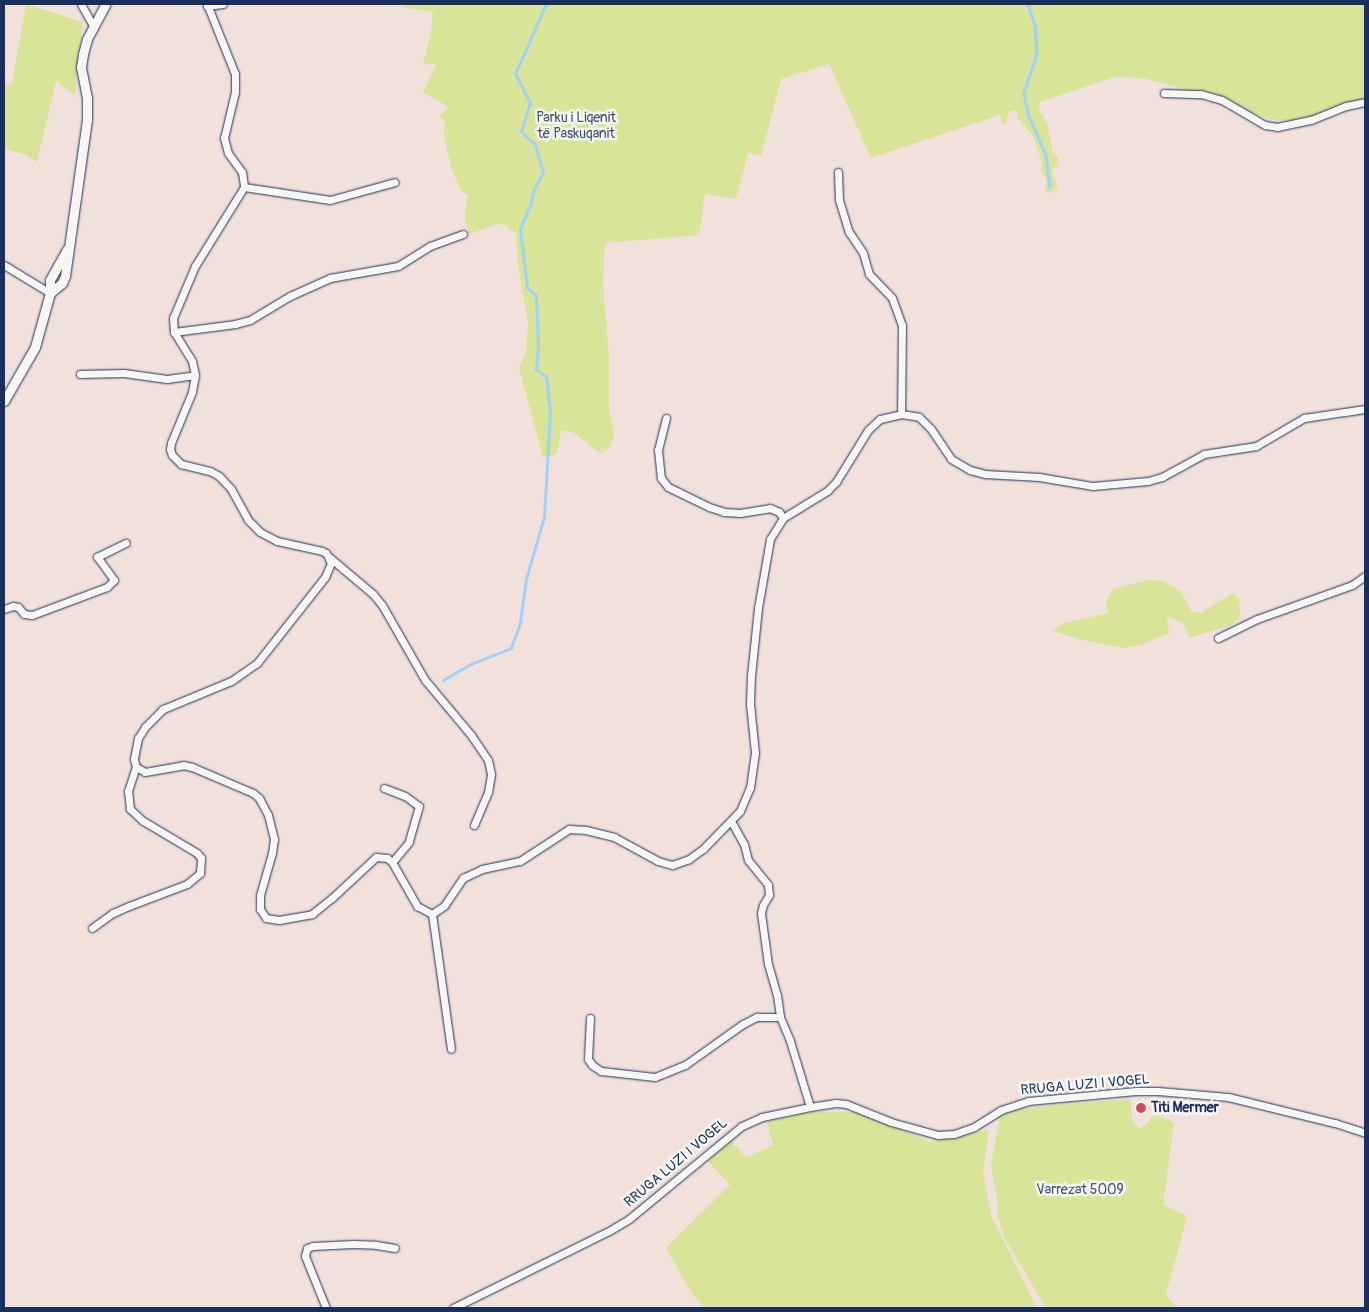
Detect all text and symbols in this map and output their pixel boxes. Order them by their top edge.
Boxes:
park label: Parku i Liqenit të Paskuqanit [536,110,616,142]
street label: RRUGA LUZI I VOGEL [1020,1071,1150,1099]
place label: Titi Mermer [1151,1100,1219,1116]
marker: Titi Mermer [1135,1102,1147,1114]
street label: RRUGA LUZI I VOGEL [621,1115,731,1211]
park label: Varrezat 5009 [1036,1182,1124,1198]

